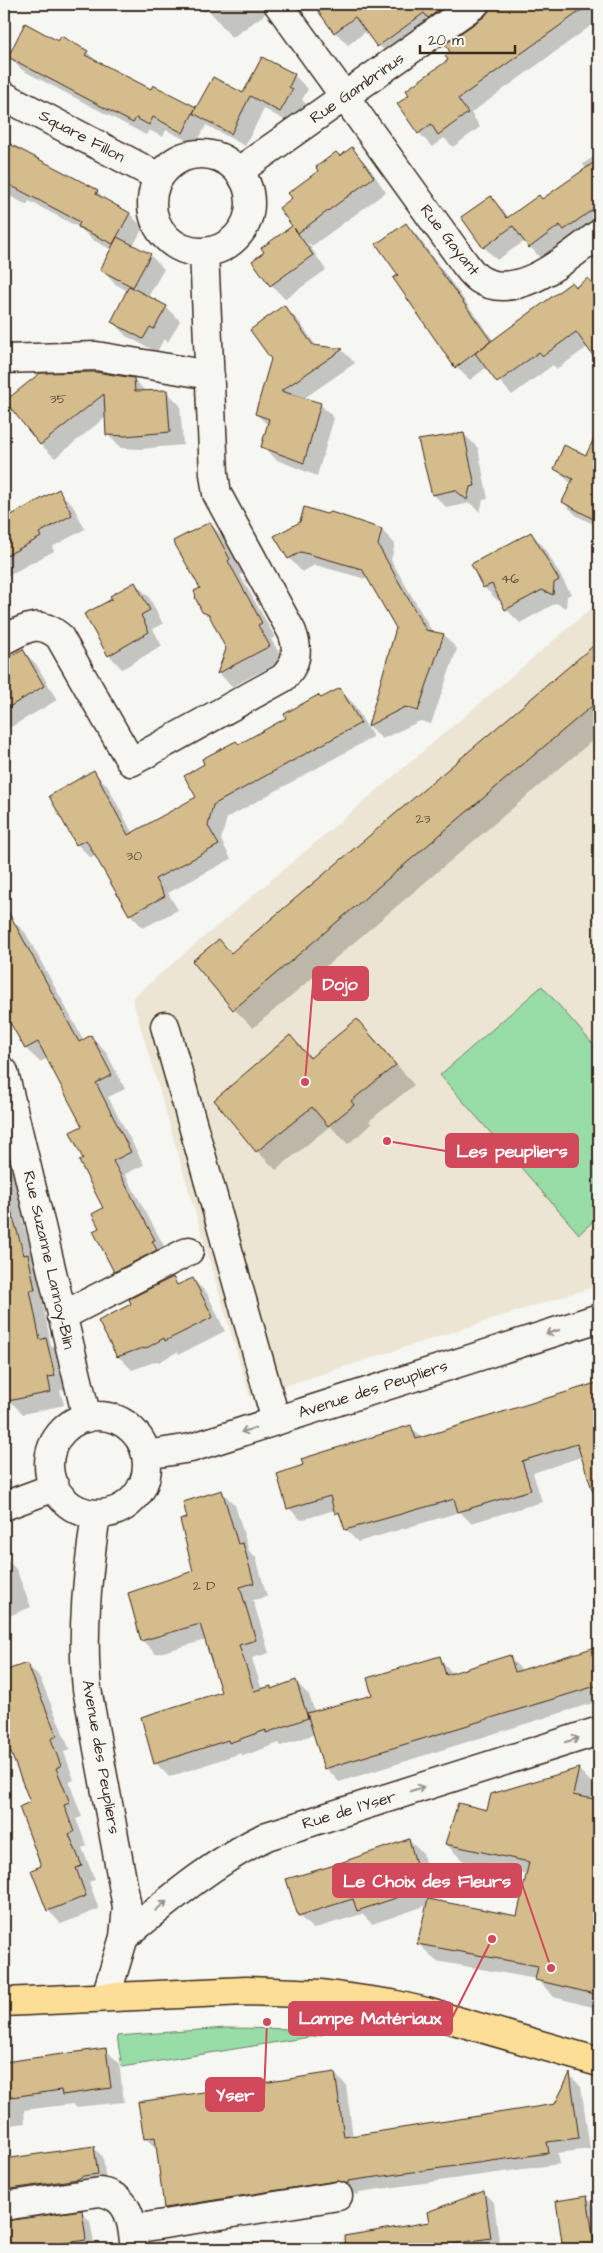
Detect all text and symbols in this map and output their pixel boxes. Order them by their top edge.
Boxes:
scale bar [420,22,516,54]
text: 20 m [428,30,464,51]
street label: Rue Gambrinus [305,47,409,129]
street label: Square Fillon [35,104,129,168]
street label: Rue Gayant [414,200,485,281]
house number: 35 [49,389,67,409]
house number: 46 [501,569,519,589]
house number: 23 [415,809,431,829]
house number: 30 [126,846,142,866]
callout: Dojo [313,967,368,1000]
text: Dojo [322,972,358,997]
callout: Les peupliers [446,1134,578,1167]
text: Les peupliers [456,1139,568,1164]
street label: Rue Suzanne Lannoy-Blin [17,1169,80,1352]
one-way arrow [545,1328,561,1338]
street label: Avenue des Peupliers [295,1354,451,1424]
one-way arrow [240,1425,256,1435]
house number: 2 D [193,1576,215,1596]
street label: Avenue des Peupliers [77,1678,125,1836]
one-way arrow [564,1734,580,1744]
one-way arrow [409,1783,425,1793]
street label: Rue de l'Yser [299,1785,399,1835]
callout: Le Choix des Fleurs [333,1864,521,1897]
text: Le Choix des Fleurs [343,1869,511,1894]
one-way arrow [155,1901,168,1912]
callout: Lampe Matériaux [289,2002,452,2035]
text: Lampe Matériaux [298,2006,442,2031]
callout: Yser [206,2078,264,2111]
text: Yser [216,2083,254,2108]

